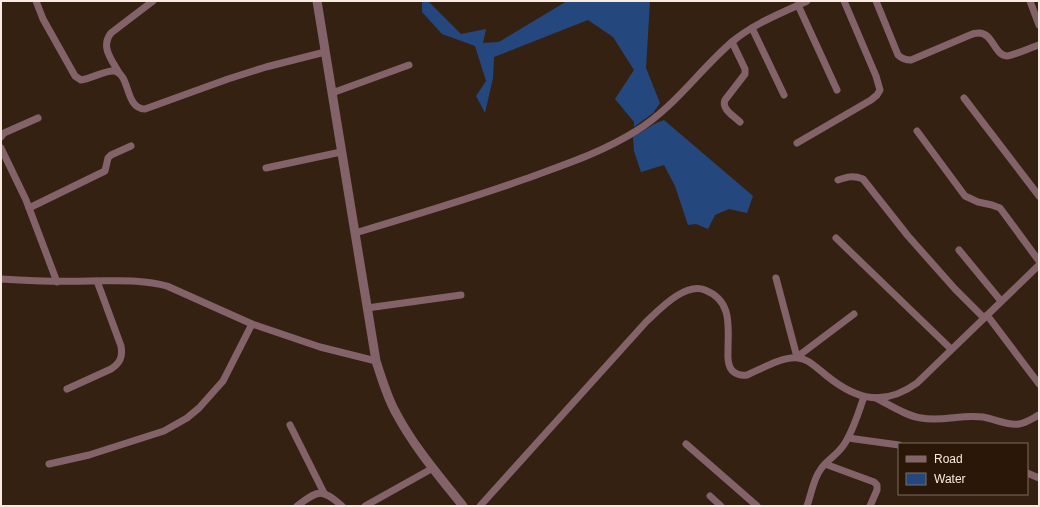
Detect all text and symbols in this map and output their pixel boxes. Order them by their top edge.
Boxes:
legend [898,443,1028,495]
text: Road [934,452,963,466]
text: Water [934,472,966,486]

